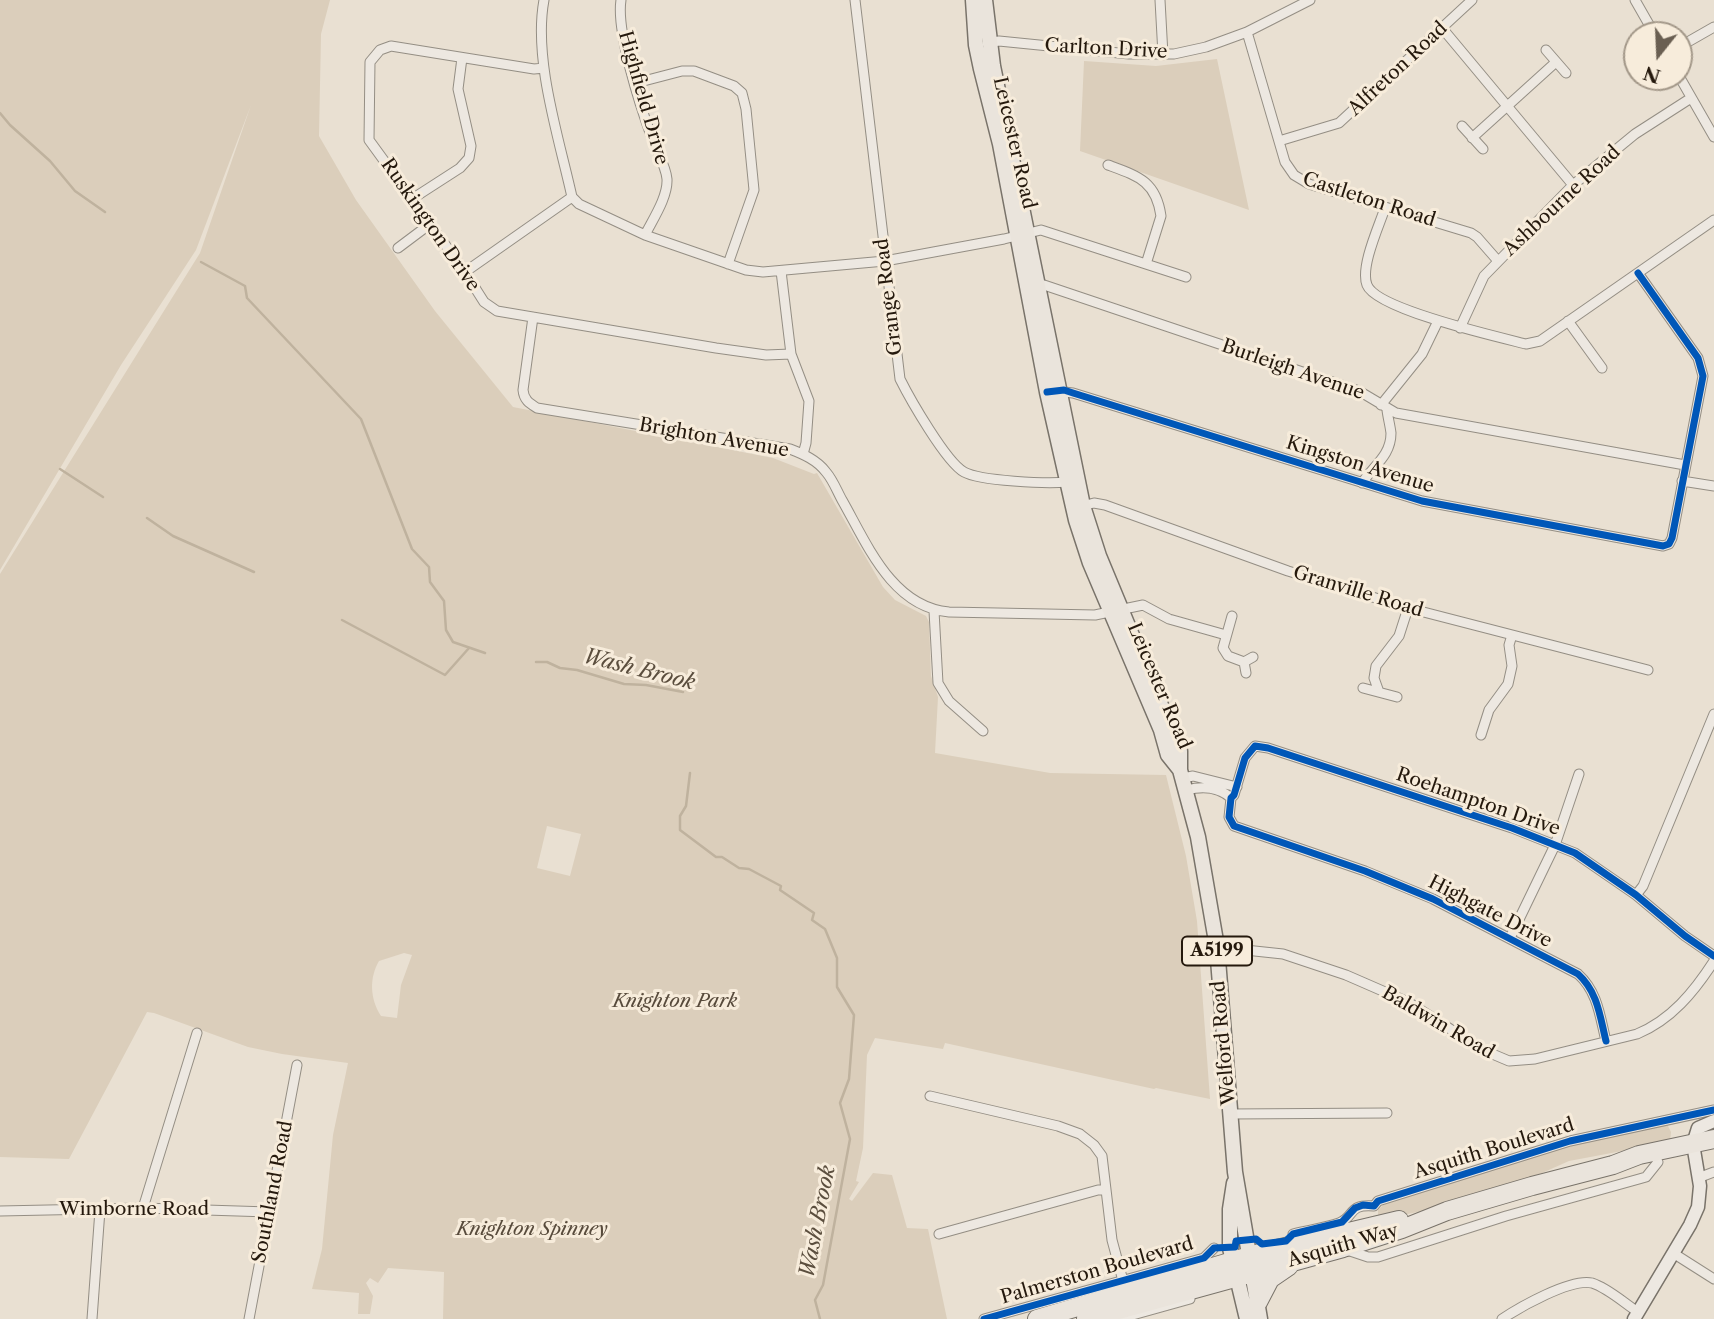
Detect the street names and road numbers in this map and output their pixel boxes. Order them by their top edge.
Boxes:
street label: Alfreton Road [1344,17,1452,121]
street label: Highfield Drive [613,28,673,168]
street label: Carlton Drive [1044,34,1168,64]
street label: Leicester Road [988,75,1040,211]
street label: Ashbourne Road [1499,141,1625,261]
street label: Ruskington Drive [376,154,484,296]
street label: Castleton Road [1300,168,1438,232]
street label: Grange Road [871,237,907,357]
street label: Burleigh Avenue [1219,335,1367,405]
street label: Brighton Avenue [637,414,791,462]
street label: Kingston Avenue [1283,432,1437,498]
street label: Granville Road [1290,561,1426,623]
street label: Leicester Road [1122,619,1196,753]
street label: Roehampton Drive [1393,763,1563,841]
street label: Highgate Drive [1424,871,1556,953]
road number: A5199 [1182,936,1252,966]
street label: Welford Road [1207,980,1241,1106]
street label: Baldwin Road [1378,982,1498,1064]
street label: Asquith Boulevard [1411,1114,1577,1184]
street label: Southland Road [248,1119,298,1265]
street label: Wimborne Road [59,1199,209,1221]
street label: Asquith Way [1285,1219,1401,1273]
street label: Palmerston Boulevard [998,1233,1196,1309]

